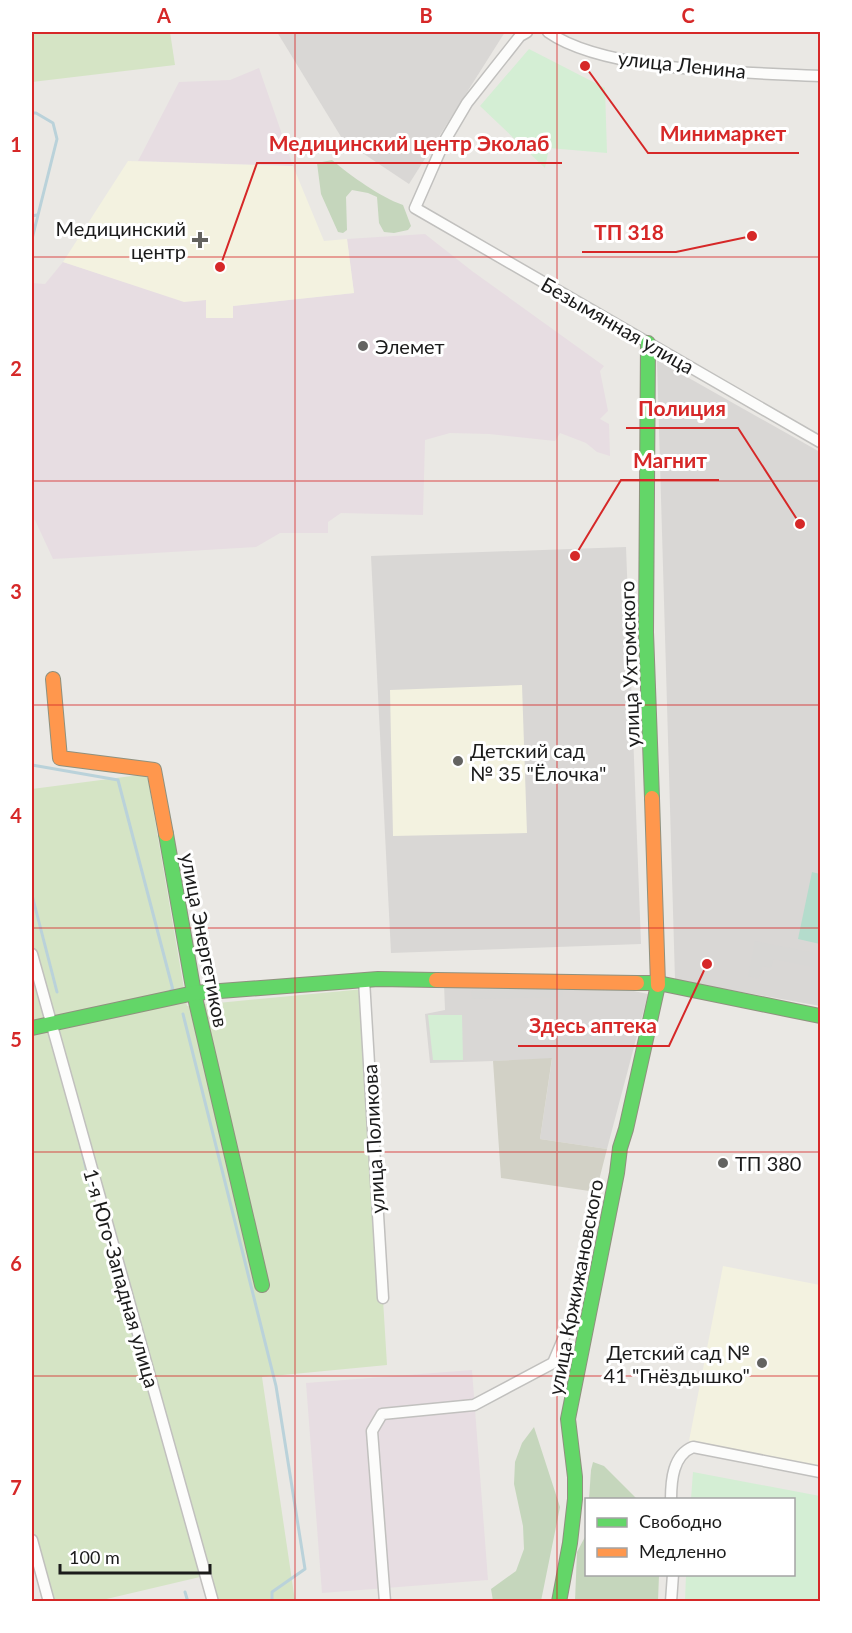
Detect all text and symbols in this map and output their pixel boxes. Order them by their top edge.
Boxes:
text: A [156,3,171,27]
text: B [419,3,433,27]
text: C [681,3,695,27]
street label: улица Ленина [617,45,747,83]
callout: Минимаркет [648,114,799,153]
text: Минимаркет [660,120,787,145]
callout: Медицинский центр Эколаб [257,124,562,163]
text: Медицинский центр Эколаб [269,130,549,155]
text: 1 [10,132,22,156]
callout: ТП 318 [582,213,676,252]
place label: Медицинский центр [56,216,186,263]
text: ТП 318 [594,219,664,244]
marker: Медицинский центр [191,231,209,249]
street label: Безымянная улица [537,272,699,378]
place label: Элемет [375,334,445,358]
marker: Элемет [356,339,370,353]
text: 2 [10,356,22,380]
callout: Полиция [626,389,738,428]
text: Полиция [638,395,726,420]
callout: Магнит [621,441,719,480]
text: Магнит [633,447,707,472]
text: 3 [10,579,22,603]
street label: улица Ухтомского [614,580,644,748]
place label: Детский сад № 35 "Ёлочка" [470,738,606,785]
marker: Детский сад № 35 "Ёлочка" [451,754,465,768]
text: 4 [10,803,22,827]
street label: улица Энергетиков [176,851,234,1029]
callout: Здесь аптека [518,1007,669,1046]
text: Здесь аптека [529,1012,657,1037]
text: 5 [10,1027,22,1051]
street label: улица Поликова [357,1064,389,1214]
place label: ТП 380 [735,1151,801,1175]
marker: ТП 380 [716,1156,730,1170]
street label: 1-я Юго-Западная улица [79,1166,165,1390]
street label: улица Кржижановского [542,1177,608,1397]
text: 6 [10,1251,22,1275]
place label: Детский сад № 41 "Гнёздышко" [604,1340,750,1387]
marker: Детский сад № 41 "Гнёздышко" [755,1356,769,1370]
text: 7 [10,1475,22,1499]
legend [585,1498,795,1576]
text: Свободно [639,1510,722,1532]
scale bar [60,1537,210,1575]
text: Медленно [639,1540,727,1562]
text: 100 m [69,1546,120,1568]

